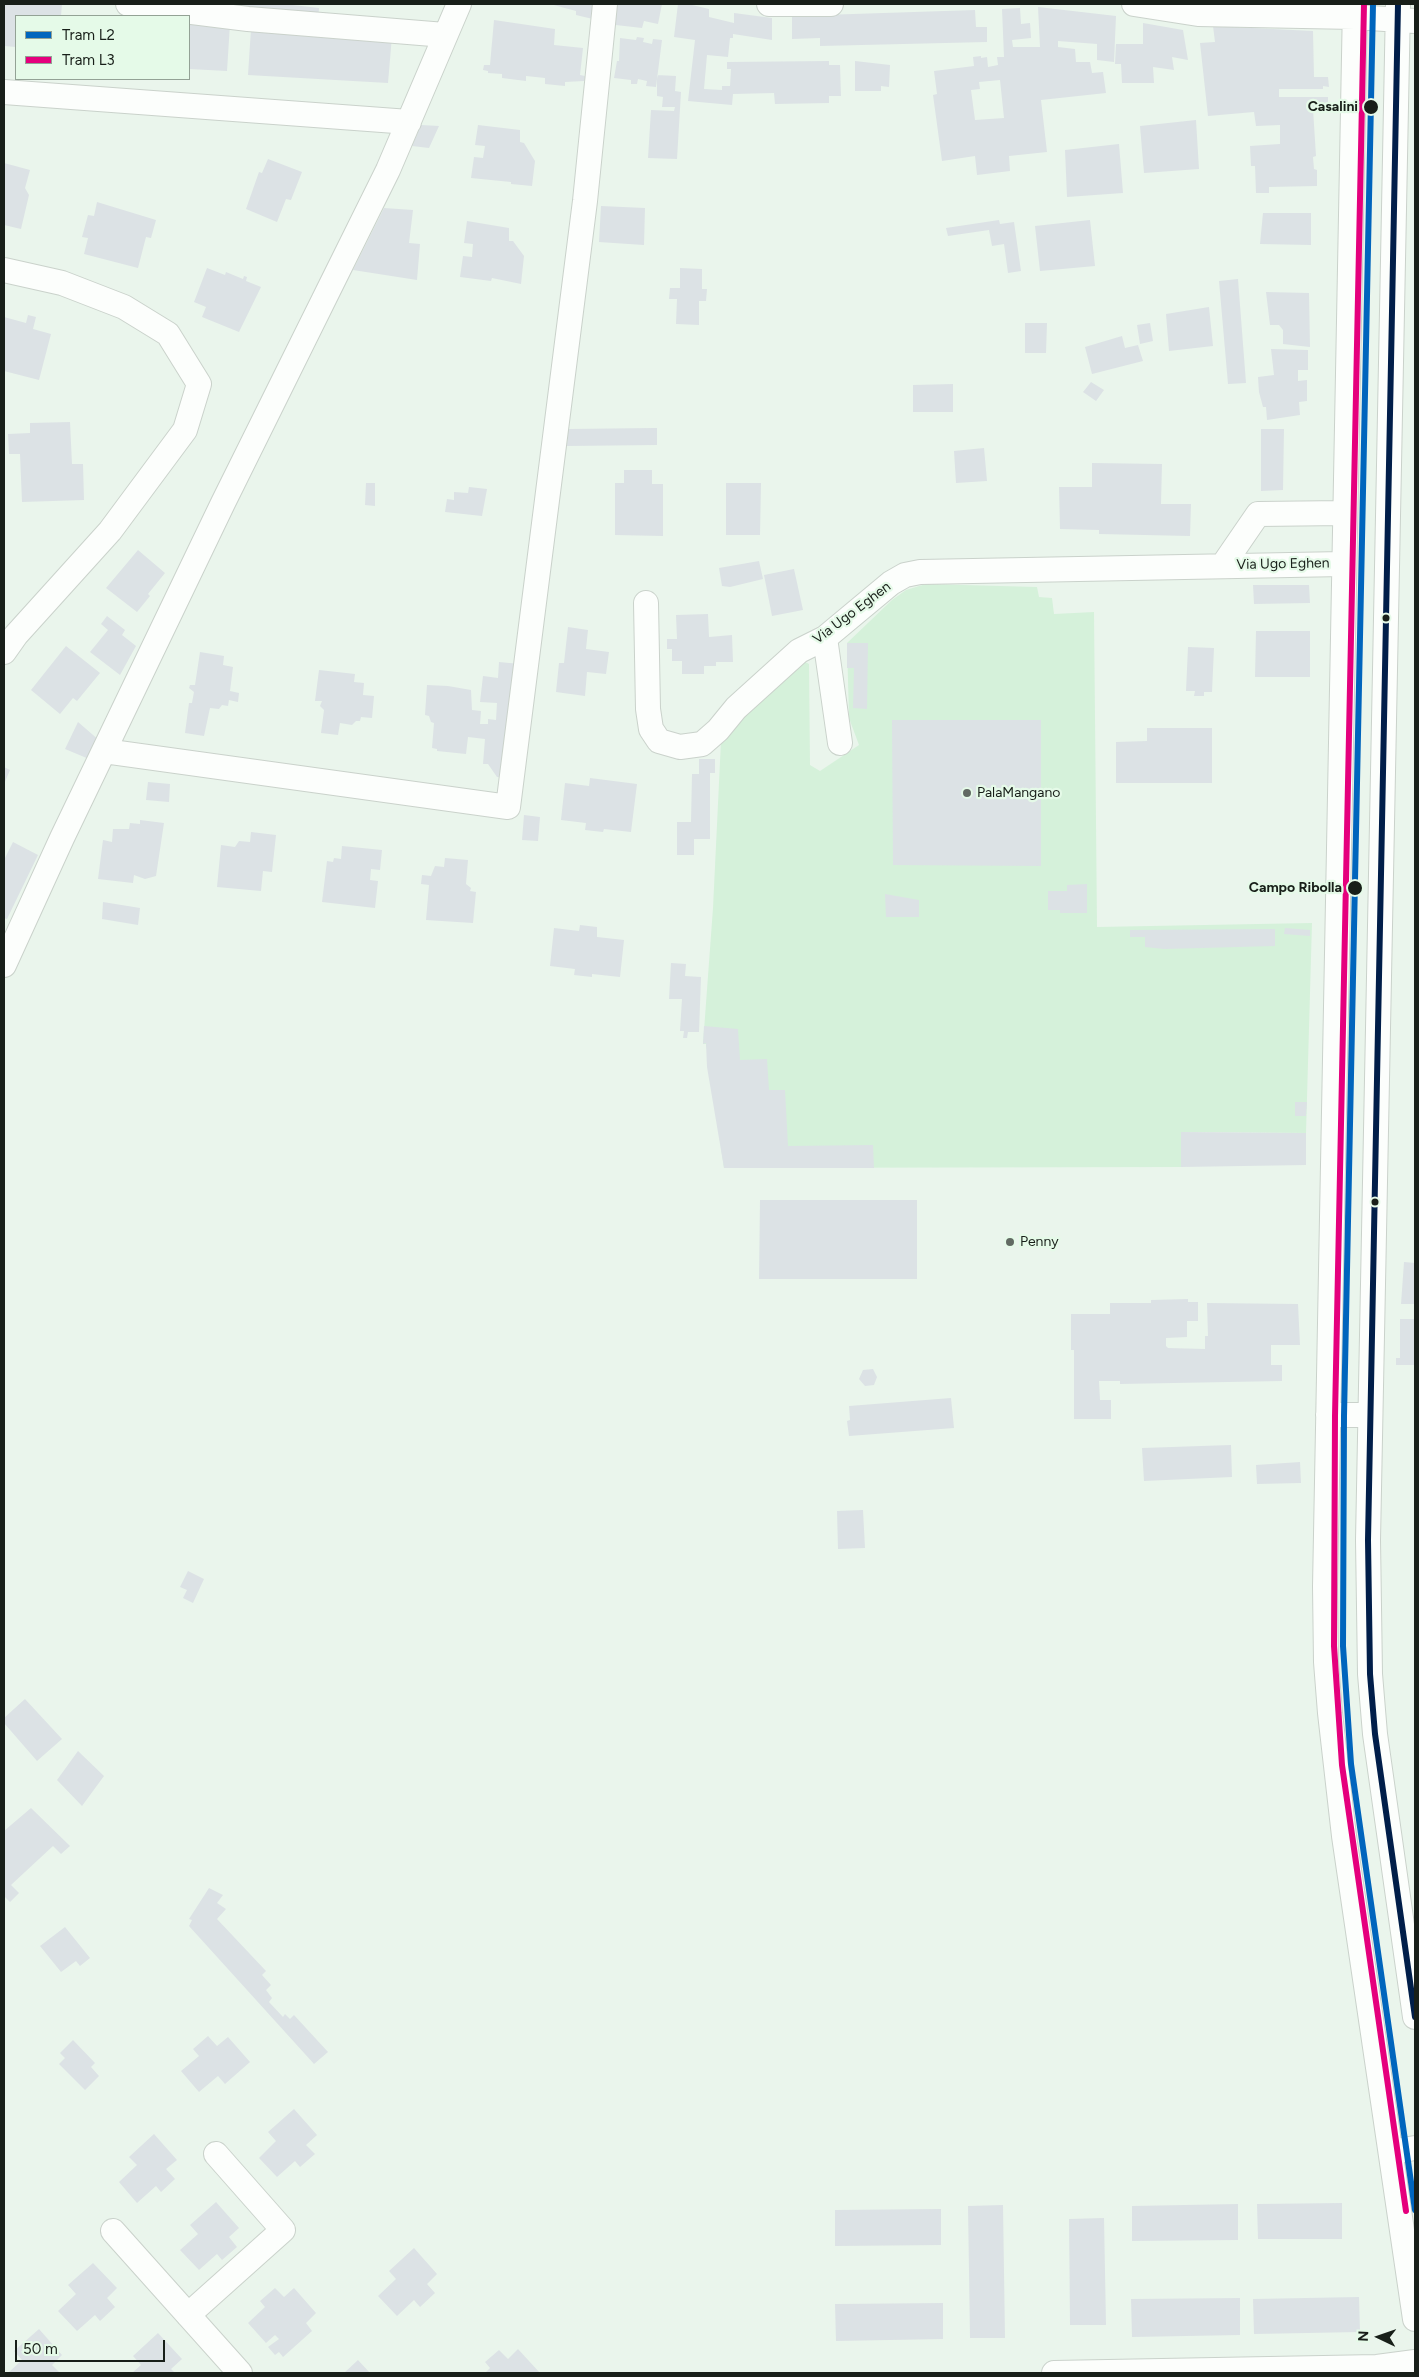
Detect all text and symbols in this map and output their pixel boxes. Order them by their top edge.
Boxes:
legend [15,15,190,80]
text: Tram L2 [62,26,115,44]
text: Tram L3 [62,51,115,69]
marker: Casalini [1362,98,1380,116]
place label: Casalini [1308,99,1358,115]
street label: Via Ugo Eghen [1236,555,1330,573]
street label: Via Ugo Eghen [810,578,894,648]
unlabelled marker [1381,613,1391,623]
place label: PalaMangano [977,785,1060,801]
marker: PalaMangano [961,787,973,799]
marker: Campo Ribolla [1346,879,1364,897]
place label: Campo Ribolla [1249,880,1342,896]
unlabelled marker [1370,1197,1380,1207]
place label: Penny [1020,1234,1058,1250]
marker: Penny [1004,1236,1016,1248]
north arrow [1354,2312,1404,2362]
scale bar [18,2330,168,2362]
text: N [1355,2330,1372,2342]
text: 50 m [23,2340,58,2358]

